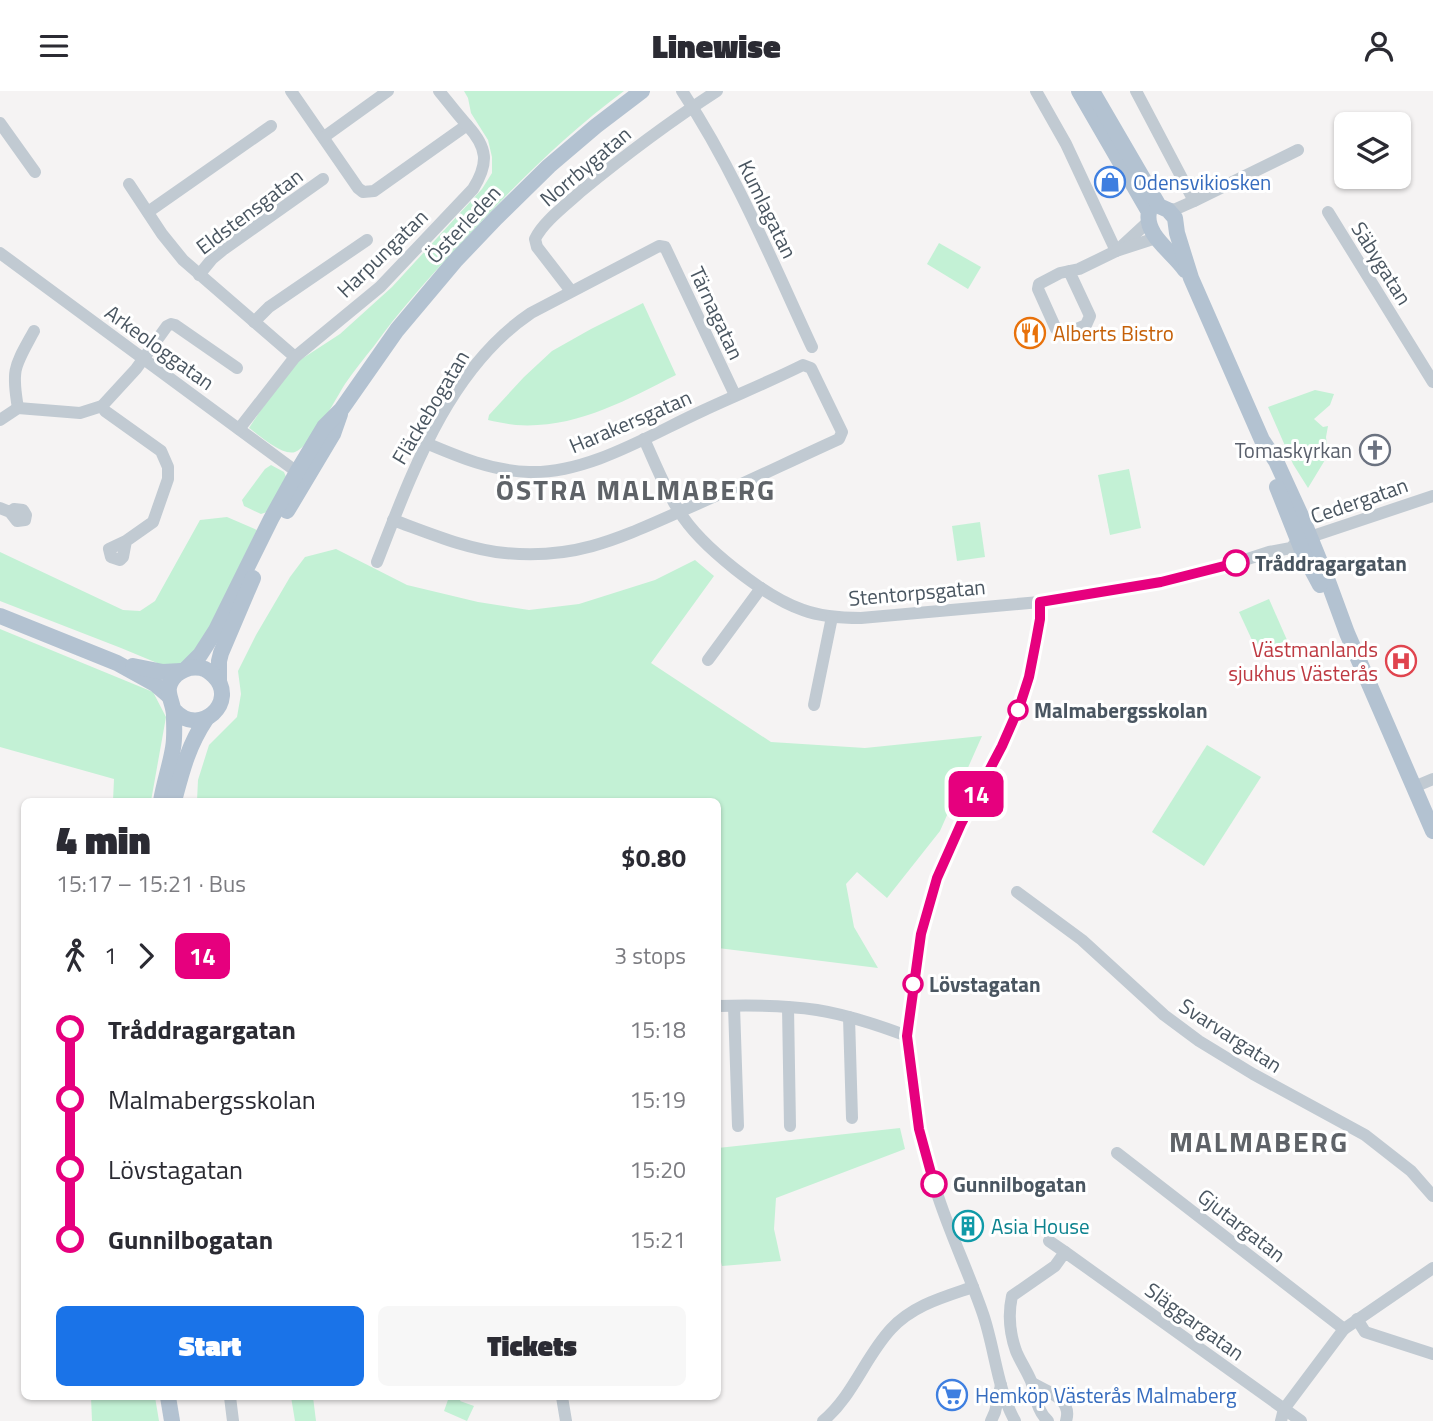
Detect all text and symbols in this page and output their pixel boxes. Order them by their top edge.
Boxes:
text: Linewise [652,22,781,70]
icon: menu [35,27,73,65]
icon: person [1360,27,1398,65]
map controls [1334,112,1411,189]
button: layers [1334,112,1411,189]
street label: Norrbygatan [532,118,638,214]
street label: Kumlagatan [730,154,806,264]
street label: Eldstensgatan [189,160,309,262]
shop icon: Odensvikiosken [1093,165,1127,199]
place label: Odensvikiosken [1133,166,1271,198]
street label: Österleden [418,177,508,271]
street label: Harpungatan [329,201,435,305]
street label: Säbygatan [1344,215,1420,311]
street label: Tärnagatan [681,261,753,365]
street label: Arkeologgatan [99,296,221,398]
restaurant icon: Alberts Bistro [1013,316,1047,350]
place label: Alberts Bistro [1053,317,1174,349]
street label: Fläckebogatan [383,344,477,470]
street label: Harakersgatan [564,381,696,461]
church icon: Tomaskyrkan [1358,433,1392,467]
place label: Tomaskyrkan [1235,434,1352,466]
district label: ÖSTRA MALMABERG [496,468,776,511]
street label: Cedergatan [1306,468,1412,532]
place label: Tråddragargatan [1255,547,1407,579]
marker: Tråddragargatan [1223,550,1249,576]
street label: Stentorpsgatan [847,570,987,614]
place label: Västmanlands sjukhus Västerås [1228,633,1378,689]
hospital icon: Västmanlands sjukhus Västerås [1384,644,1418,678]
place label: Malmabergsskolan [1034,694,1208,726]
marker: Malmabergsskolan [1008,700,1028,720]
line badge: 14 [944,771,1007,817]
text: 14 [963,776,989,812]
text: 4 min [56,811,150,869]
text: $0.80 [621,838,686,877]
text: 15:17 – 15:21 · Bus [56,866,246,901]
icon: walk [56,937,94,975]
icon: forward [127,937,165,975]
text: 1 [104,938,117,973]
text: 14 [189,938,216,974]
text: 3 stops [614,938,686,973]
place label: Lövstagatan [929,968,1041,1000]
marker: Lövstagatan [903,974,923,994]
street label: Svarvargatan [1173,990,1289,1080]
text: Tråddragargatan [108,1010,296,1049]
text: 15:18 [629,1012,686,1047]
text: Malmabergsskolan [108,1080,316,1119]
text: 15:19 [629,1082,686,1117]
district label: MALMABERG [1169,1120,1349,1163]
text: Lövstagatan [108,1150,243,1189]
text: 15:20 [629,1152,686,1187]
place label: Gunnilbogatan [953,1168,1086,1200]
marker: Gunnilbogatan [921,1171,947,1197]
street label: Gjutargatan [1191,1180,1293,1270]
building icon: Asia House [951,1209,985,1243]
place label: Asia House [991,1210,1090,1242]
text: Gunnilbogatan [108,1220,273,1259]
text: 15:21 [629,1222,686,1257]
street label: Släggargatan [1138,1274,1252,1368]
button: Start [56,1306,364,1386]
button: Tickets [378,1306,686,1386]
supermarket icon: Hemköp Västerås Malmaberg [935,1378,969,1412]
place label: Hemköp Västerås Malmaberg [975,1379,1237,1411]

